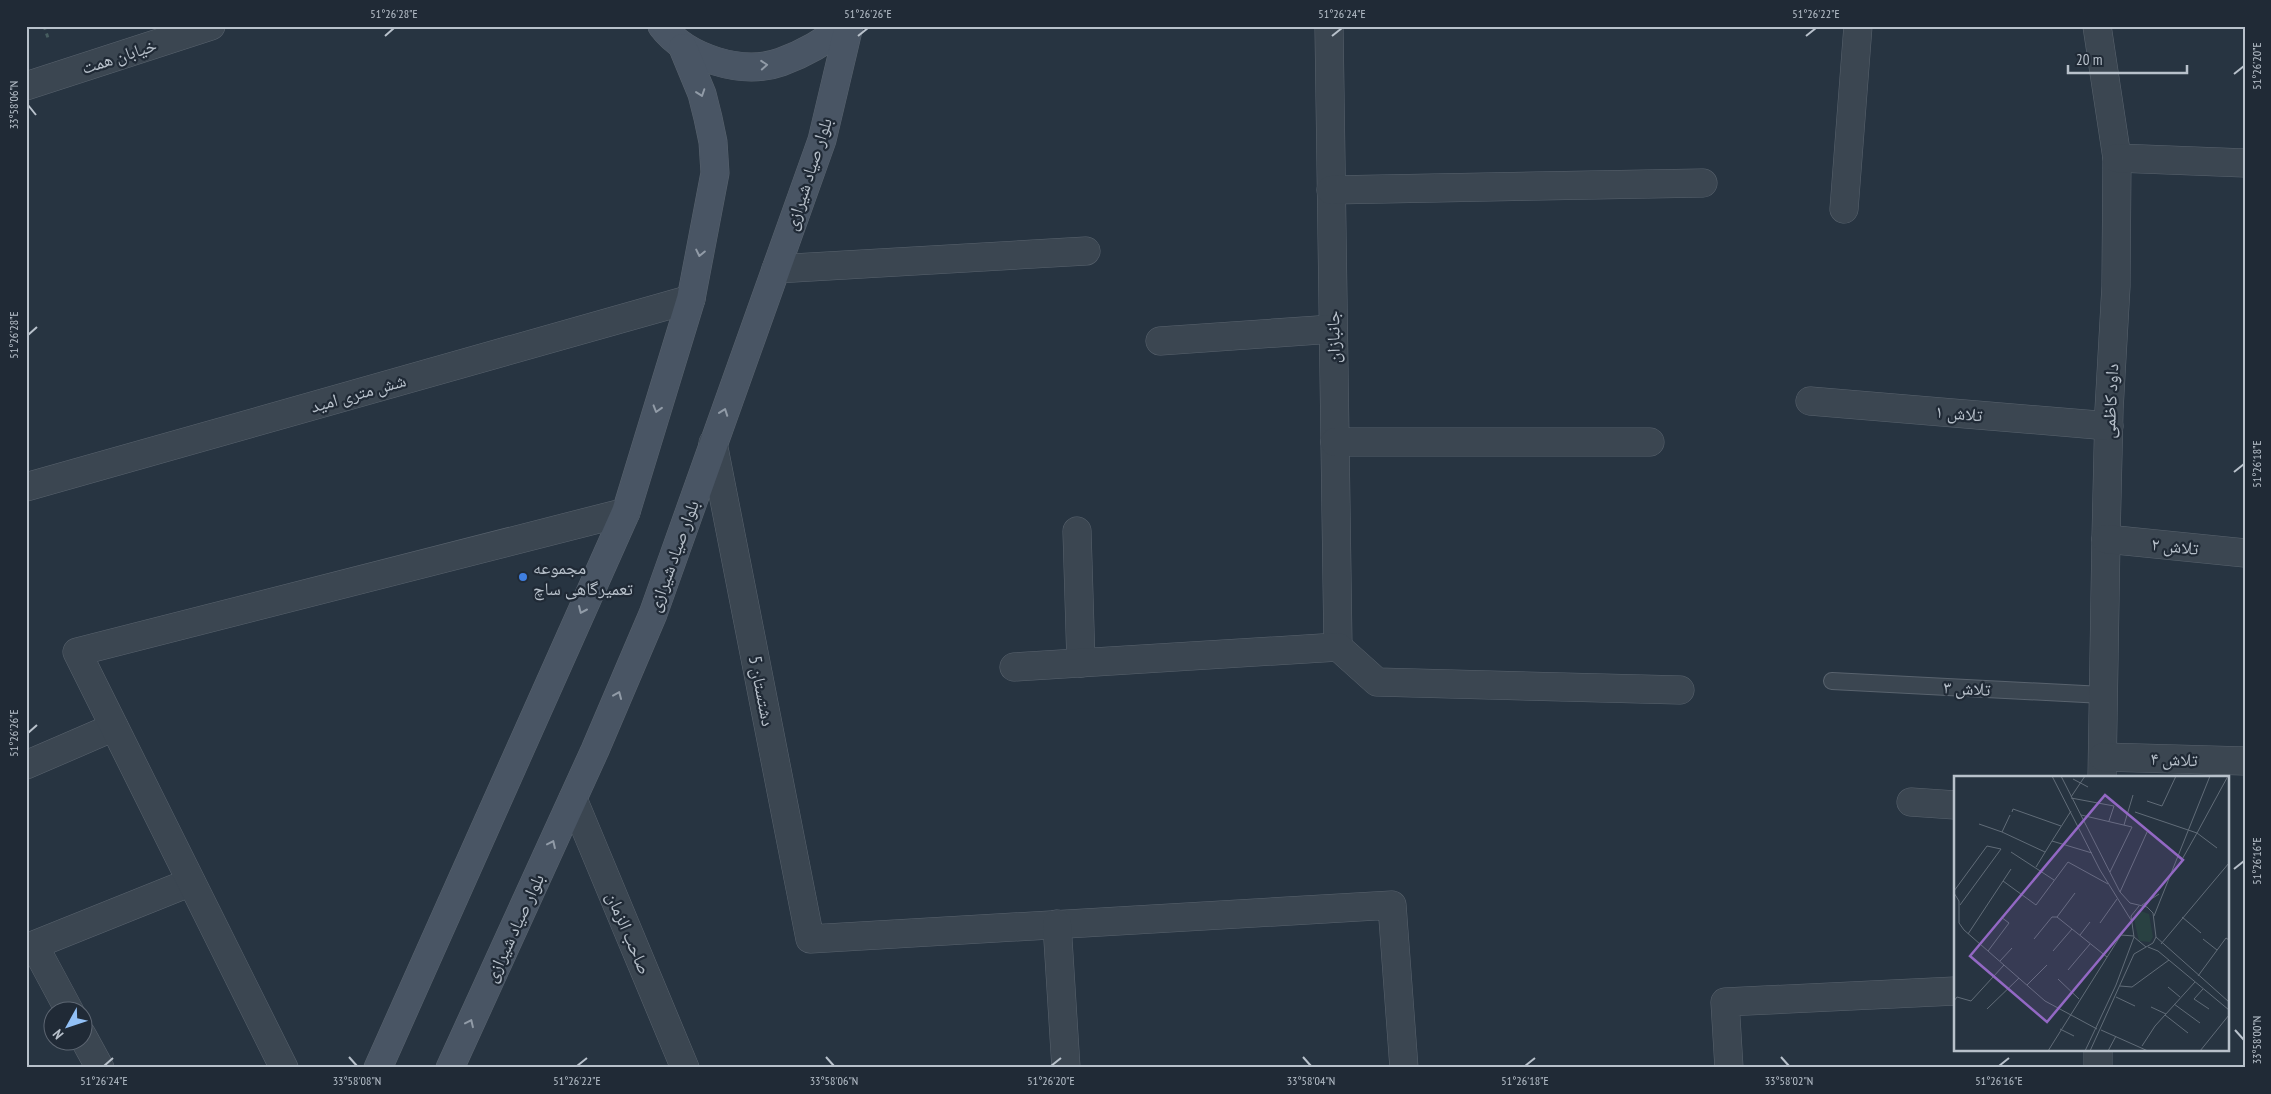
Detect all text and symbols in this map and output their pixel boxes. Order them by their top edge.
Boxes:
text: 51°26'28"E [370,6,418,21]
text: 51°26'26"E [844,6,892,21]
text: 51°26'24"E [1318,6,1366,21]
text: 51°26'22"E [1792,6,1840,21]
street label: خیابان همت [79,33,159,79]
scale bar [2068,42,2187,74]
text: 51°26'20"E [2249,42,2264,90]
text: 20 m [2076,50,2102,69]
one-way arrow [760,59,768,70]
text: 33°58'06"N [6,81,21,129]
one-way arrow [695,88,705,97]
street label: بلوار صیاد شیرازی [779,115,837,233]
one-way arrow [695,248,706,257]
text: 51°26'28"E [6,311,21,359]
street label: جانبازان [1321,311,1345,363]
street label: داود کاظمی [2097,363,2123,439]
street label: شش متری امید [308,368,408,418]
street label: تلاش ۱ [1934,399,1984,427]
one-way arrow [653,404,663,413]
one-way arrow [718,408,728,417]
text: 51°26'18"E [2249,440,2264,488]
street label: بلوار صیاد شیرازی [642,497,704,615]
street label: تلاش ۲ [2150,532,2200,560]
place label: مجموعه تعمیرگاهی ساچ [533,556,633,601]
marker: مجموعه تعمیرگاهی ساچ [517,571,529,583]
one-way arrow [577,605,588,614]
street label: دشتستان 5 [744,654,780,728]
street label: تلاش ۳ [1943,675,1991,701]
one-way arrow [612,691,623,700]
text: 51°26'26"E [6,709,21,757]
street label: تلاش ۴ [2150,747,2198,771]
inset map [1954,776,2228,1052]
text: 51°26'16"E [2249,837,2264,885]
one-way arrow [546,840,557,849]
street label: بلوار صیاد شیرازی [479,870,549,986]
street label: صاحب الزمان [601,888,657,978]
north arrow [42,1002,92,1052]
text: 33°58'00"N [2249,1016,2264,1064]
one-way arrow [464,1019,474,1028]
text: N [49,1026,67,1043]
text: 51°26'24"E [80,1073,128,1088]
text: 33°58'08"N [333,1073,381,1088]
text: 51°26'22"E [553,1073,601,1088]
text: 33°58'06"N [810,1073,858,1088]
text: 51°26'20"E [1027,1073,1075,1088]
text: 33°58'04"N [1287,1073,1335,1088]
text: 51°26'18"E [1501,1073,1549,1088]
text: 33°58'02"N [1765,1073,1813,1088]
text: 51°26'16"E [1975,1073,2023,1088]

